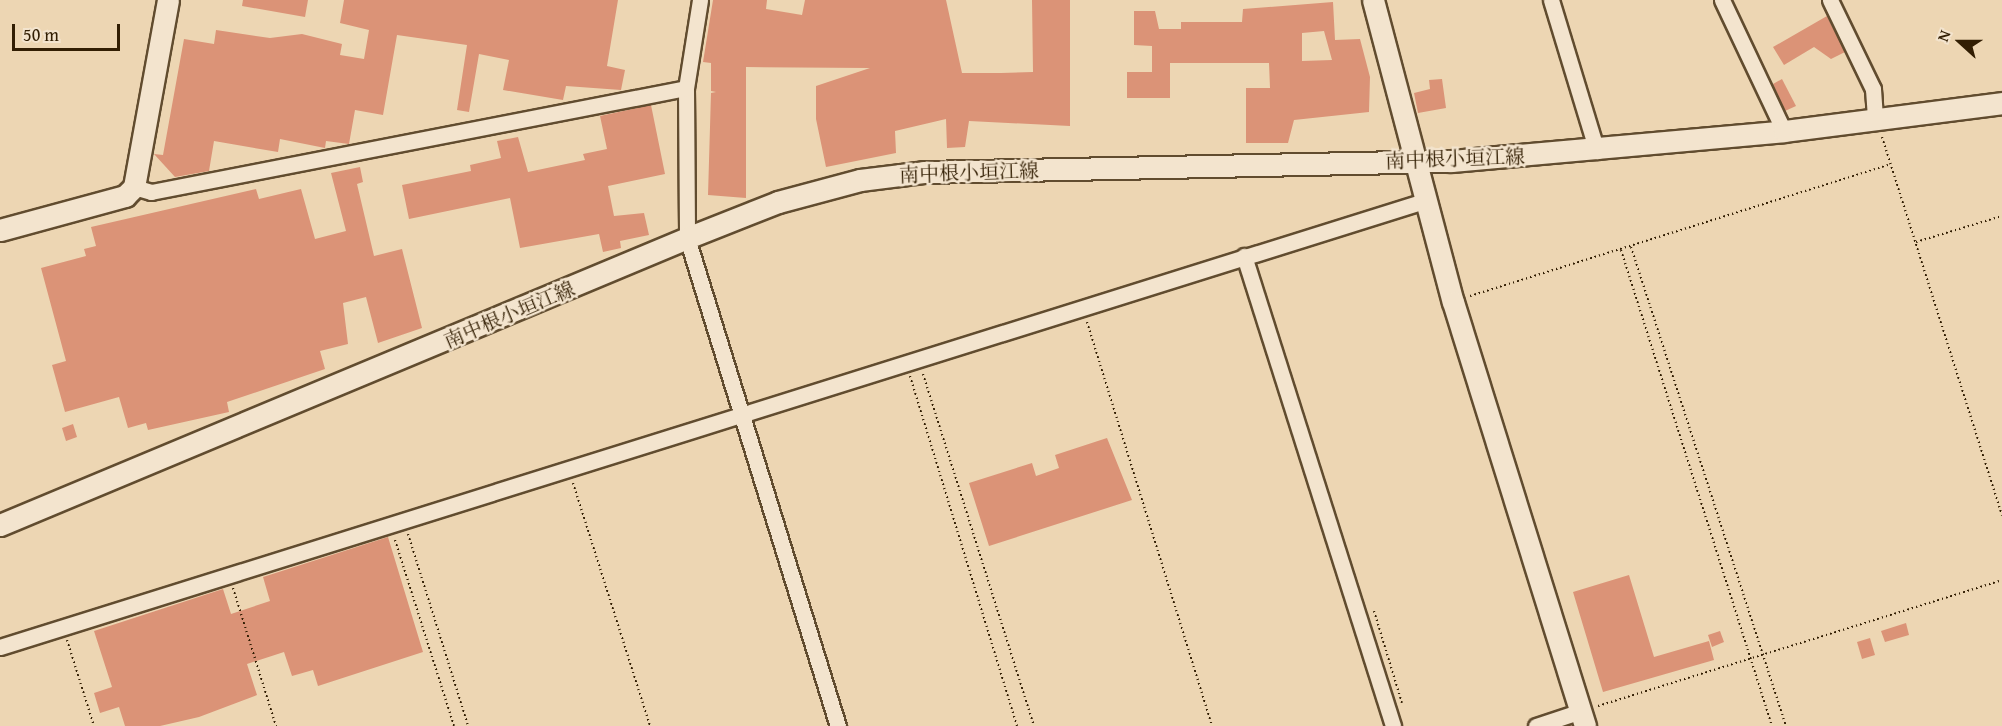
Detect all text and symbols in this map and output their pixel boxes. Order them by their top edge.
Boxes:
scale bar [15,12,123,50]
north arrow [1930,12,1990,72]
text: 50 m [23,21,59,48]
text: N [1930,26,1956,45]
street label: 南中根小垣江線 [1385,144,1525,172]
street label: 南中根小垣江線 [899,158,1039,186]
street label: 南中根小垣江線 [440,276,578,352]

